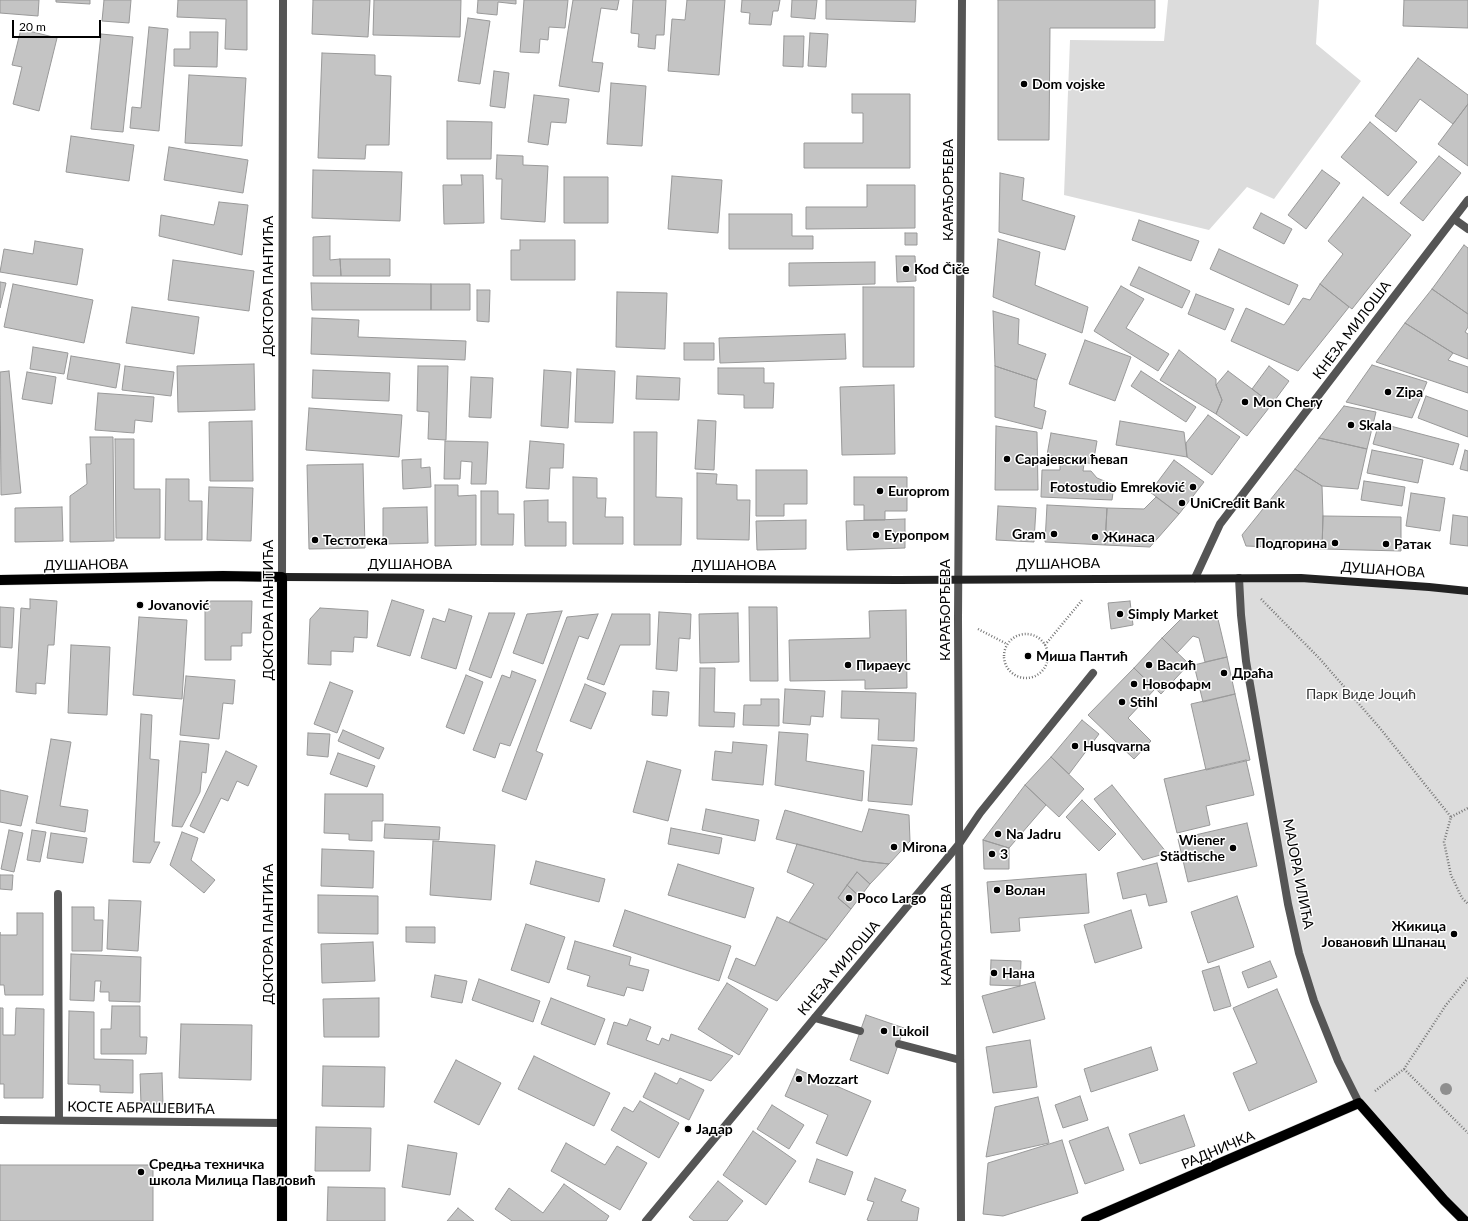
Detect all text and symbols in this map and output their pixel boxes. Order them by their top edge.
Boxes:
scale bar [14,12,103,38]
text: 20 m [19,19,46,34]
place label: Dom vojske [1032,76,1105,92]
marker: Dom vojske [1019,79,1029,89]
street label: КАРАЂОРЂЕВА [940,139,956,241]
street label: ДОКТОРА ПАНТИЋА [260,216,276,356]
place label: Kod Čiče [914,261,969,277]
marker: Kod Čiče [901,264,911,274]
street label: КНЕЗА МИЛОША [1310,278,1394,382]
place label: Zipa [1396,384,1423,400]
marker: Zipa [1383,387,1393,397]
place label: Mon Chery [1253,394,1323,410]
marker: Mon Chery [1240,397,1250,407]
place label: Skala [1359,417,1392,433]
marker: Skala [1346,420,1356,430]
place label: Сарајевски ћевап [1015,451,1128,467]
marker: Сарајевски ћевап [1002,454,1012,464]
place label: Fotostudio Emreković [1050,479,1185,495]
marker: Fotostudio Emreković [1188,482,1198,492]
place label: Europrom [888,483,950,499]
marker: Europrom [875,486,885,496]
place label: UniCredit Bank [1190,495,1285,511]
marker: UniCredit Bank [1177,498,1187,508]
place label: Gram [1012,526,1046,542]
place label: Еуропром [884,527,949,543]
marker: Gram [1049,529,1059,539]
place label: Жинаса [1103,529,1155,545]
marker: Еуропром [871,530,881,540]
place label: Тестотека [323,532,388,548]
marker: Жинаса [1090,532,1100,542]
marker: Тестотека [310,535,320,545]
place label: Подгорина [1255,535,1327,551]
place label: Ратак [1394,536,1431,552]
marker: Подгорина [1330,538,1340,548]
marker: Ратак [1381,539,1391,549]
street label: ДОКТОРА ПАНТИЋА [260,540,276,680]
street label: ДУШАНОВА [1016,555,1100,573]
street label: ДУШАНОВА [44,556,128,574]
street label: ДУШАНОВА [368,556,452,572]
street label: ДУШАНОВА [692,557,776,573]
street label: КАРАЂОРЂЕВА [937,559,953,661]
street label: ДУШАНОВА [1340,559,1426,581]
place label: Jovanović [148,597,209,613]
marker: Jovanović [135,600,145,610]
place label: Simply Market [1128,606,1218,622]
marker: Simply Market [1115,609,1125,619]
place label: Миша Пантић [1036,648,1128,664]
marker: Миша Пантић [1023,651,1033,661]
place label: Пираеус [856,657,911,673]
place label: Васић [1157,657,1196,673]
marker: Пираеус [843,660,853,670]
marker: Васић [1144,660,1154,670]
place label: Драћа [1232,665,1273,681]
marker: Драћа [1219,668,1229,678]
place label: Новофарм [1142,676,1211,692]
marker: Новофарм [1129,679,1139,689]
park label: Парк Виде Јоцић [1306,686,1416,702]
place label: Stihl [1130,694,1158,710]
marker: Stihl [1117,697,1127,707]
place label: Husqvarna [1083,738,1150,754]
marker: Husqvarna [1070,741,1080,751]
street label: МАЈОРА ИЛИЋА [1279,818,1317,930]
place label: Na Jadru [1006,826,1061,842]
marker: Na Jadru [993,829,1003,839]
place label: Wiener Städtische [1160,832,1225,864]
place label: Mirona [902,839,947,855]
marker: Mirona [889,842,899,852]
marker: Wiener Städtische [1228,843,1238,853]
place label: 3 [1000,846,1008,862]
marker: 3 [987,849,997,859]
street label: ДОКТОРА ПАНТИЋА [260,864,276,1004]
place label: Волан [1005,882,1045,898]
street label: КАРАЂОРЂЕВА [938,884,954,986]
marker: Волан [992,885,1002,895]
place label: Poco Largo [857,890,926,906]
marker: Poco Largo [844,893,854,903]
street label: КНЕЗА МИЛОША [794,917,884,1019]
place label: Жикица Јовановић Шпанац [1322,918,1446,950]
marker: Жикица Јовановић Шпанац [1449,929,1459,939]
place label: Нана [1002,965,1035,981]
marker: Нана [989,968,999,978]
place label: Lukoil [892,1023,929,1039]
marker: Lukoil [879,1026,889,1036]
place label: Mozzart [807,1071,858,1087]
marker: Mozzart [794,1074,804,1084]
street label: КОСТЕ АБРАШЕВИЋА [67,1098,215,1118]
place label: Јадар [696,1121,733,1137]
marker: Јадар [683,1124,693,1134]
street label: РАДНИЧКА [1179,1127,1257,1173]
place label: Средња техничка школа Милица Павловић [149,1156,316,1188]
marker: Средња техничка школа Милица Павловић [136,1167,146,1177]

